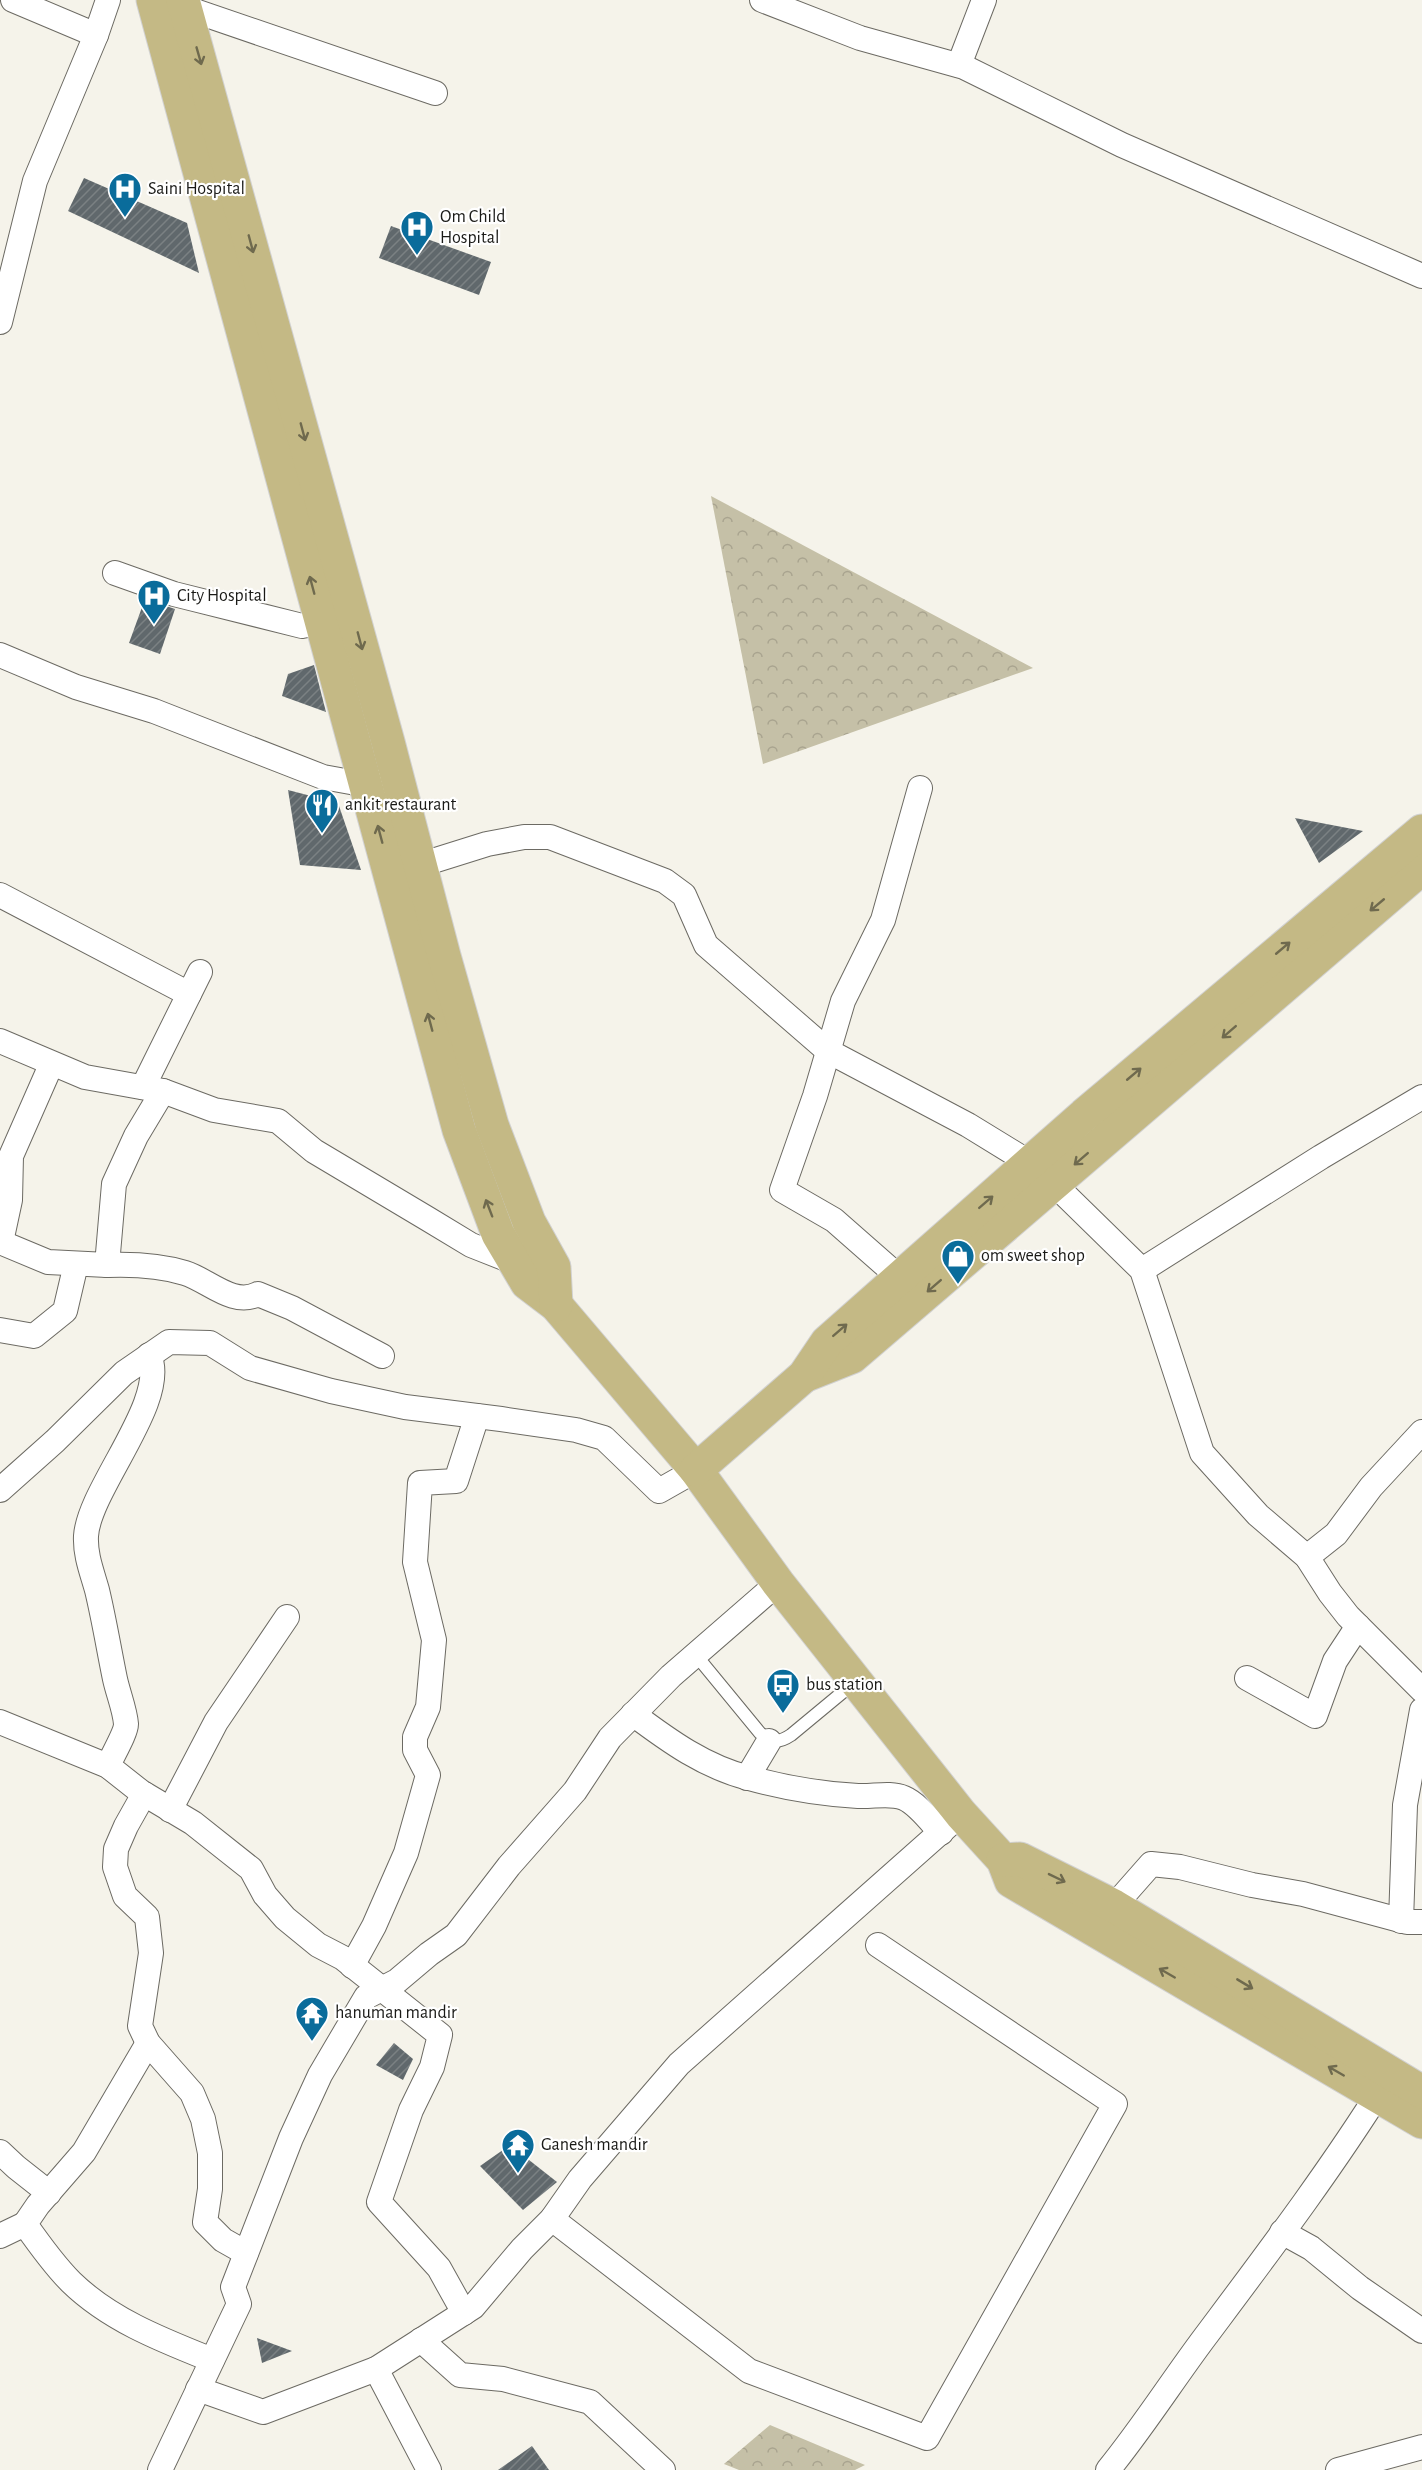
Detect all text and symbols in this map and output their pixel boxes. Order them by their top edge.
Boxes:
one-way arrow [194,46,205,65]
hospital icon: Saini Hospital [107,171,143,218]
place label: Saini Hospital [148,180,245,198]
place label: Om Child Hospital [440,208,506,247]
hospital icon: Om Child Hospital [399,209,435,256]
one-way arrow [246,234,257,253]
one-way arrow [297,422,309,441]
one-way arrow [306,576,317,595]
hospital icon: City Hospital [136,578,172,625]
place label: City Hospital [177,587,267,605]
one-way arrow [355,631,366,650]
restaurant icon: ankit restaurant [304,787,340,834]
place label: ankit restaurant [345,796,457,814]
one-way arrow [374,825,385,844]
one-way arrow [1370,898,1385,912]
one-way arrow [1275,941,1290,955]
one-way arrow [424,1013,436,1032]
one-way arrow [1222,1025,1237,1039]
one-way arrow [1126,1067,1141,1081]
one-way arrow [1074,1152,1089,1166]
one-way arrow [979,1195,994,1209]
one-way arrow [482,1199,493,1218]
shop icon: om sweet shop [940,1238,976,1285]
place label: om sweet shop [981,1247,1085,1265]
one-way arrow [926,1279,942,1293]
one-way arrow [832,1324,848,1337]
bus stop icon: bus station [765,1667,801,1714]
place label: bus station [806,1676,883,1694]
one-way arrow [1047,1872,1065,1884]
one-way arrow [1159,1966,1176,1978]
one-way arrow [1236,1979,1253,1991]
temple icon: hanuman mandir [294,1995,330,2042]
place label: hanuman mandir [335,2004,457,2022]
one-way arrow [1328,2065,1345,2077]
temple icon: Ganesh mandir [500,2127,536,2174]
place label: Ganesh mandir [541,2136,648,2154]

